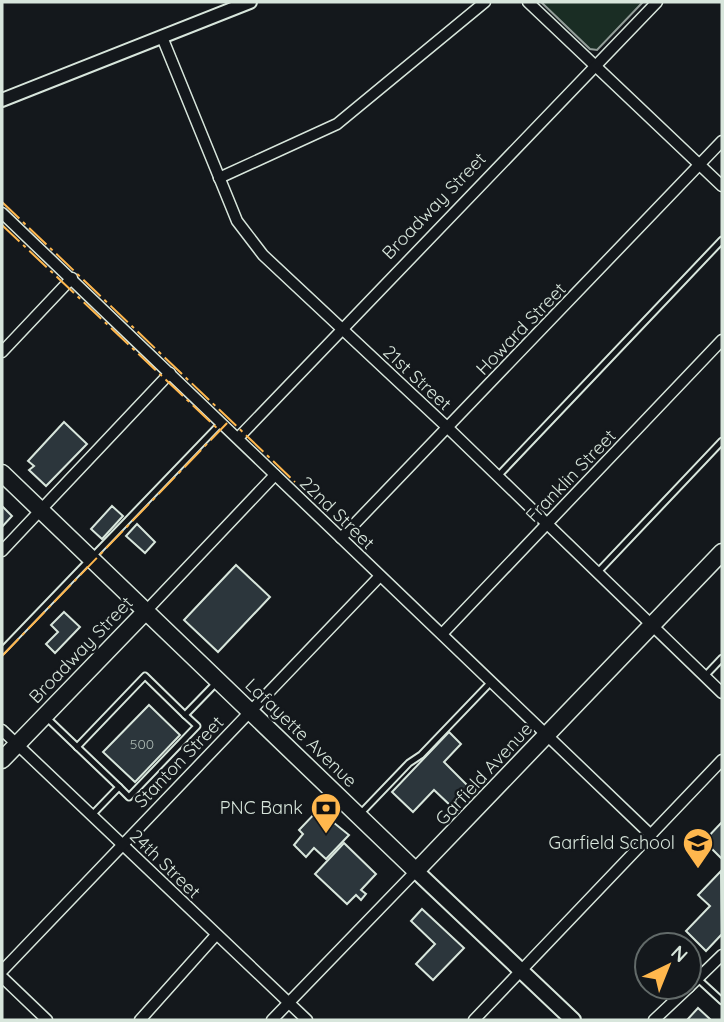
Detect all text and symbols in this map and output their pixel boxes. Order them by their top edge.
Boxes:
street label: Broadway Street [377,147,490,264]
street label: Howard Street [471,278,571,380]
street label: 21st Street [378,340,456,415]
street label: Franklin Street [521,424,621,527]
street label: 22nd Street [295,471,380,554]
street label: Broadway Street [24,591,137,708]
street label: Lafayette Avenue [241,673,362,792]
street label: Stanton Street [129,711,228,812]
street label: Garfield Avenue [430,717,537,830]
house number: 500 [130,735,154,753]
bank icon: PNC Bank [309,791,343,835]
place label: PNC Bank [220,796,303,819]
street label: 24th Street [125,824,206,903]
school or university icon: Garfield School [681,826,715,870]
place label: Garfield School [549,831,675,854]
north arrow [633,931,703,1001]
text: N [666,940,693,967]

